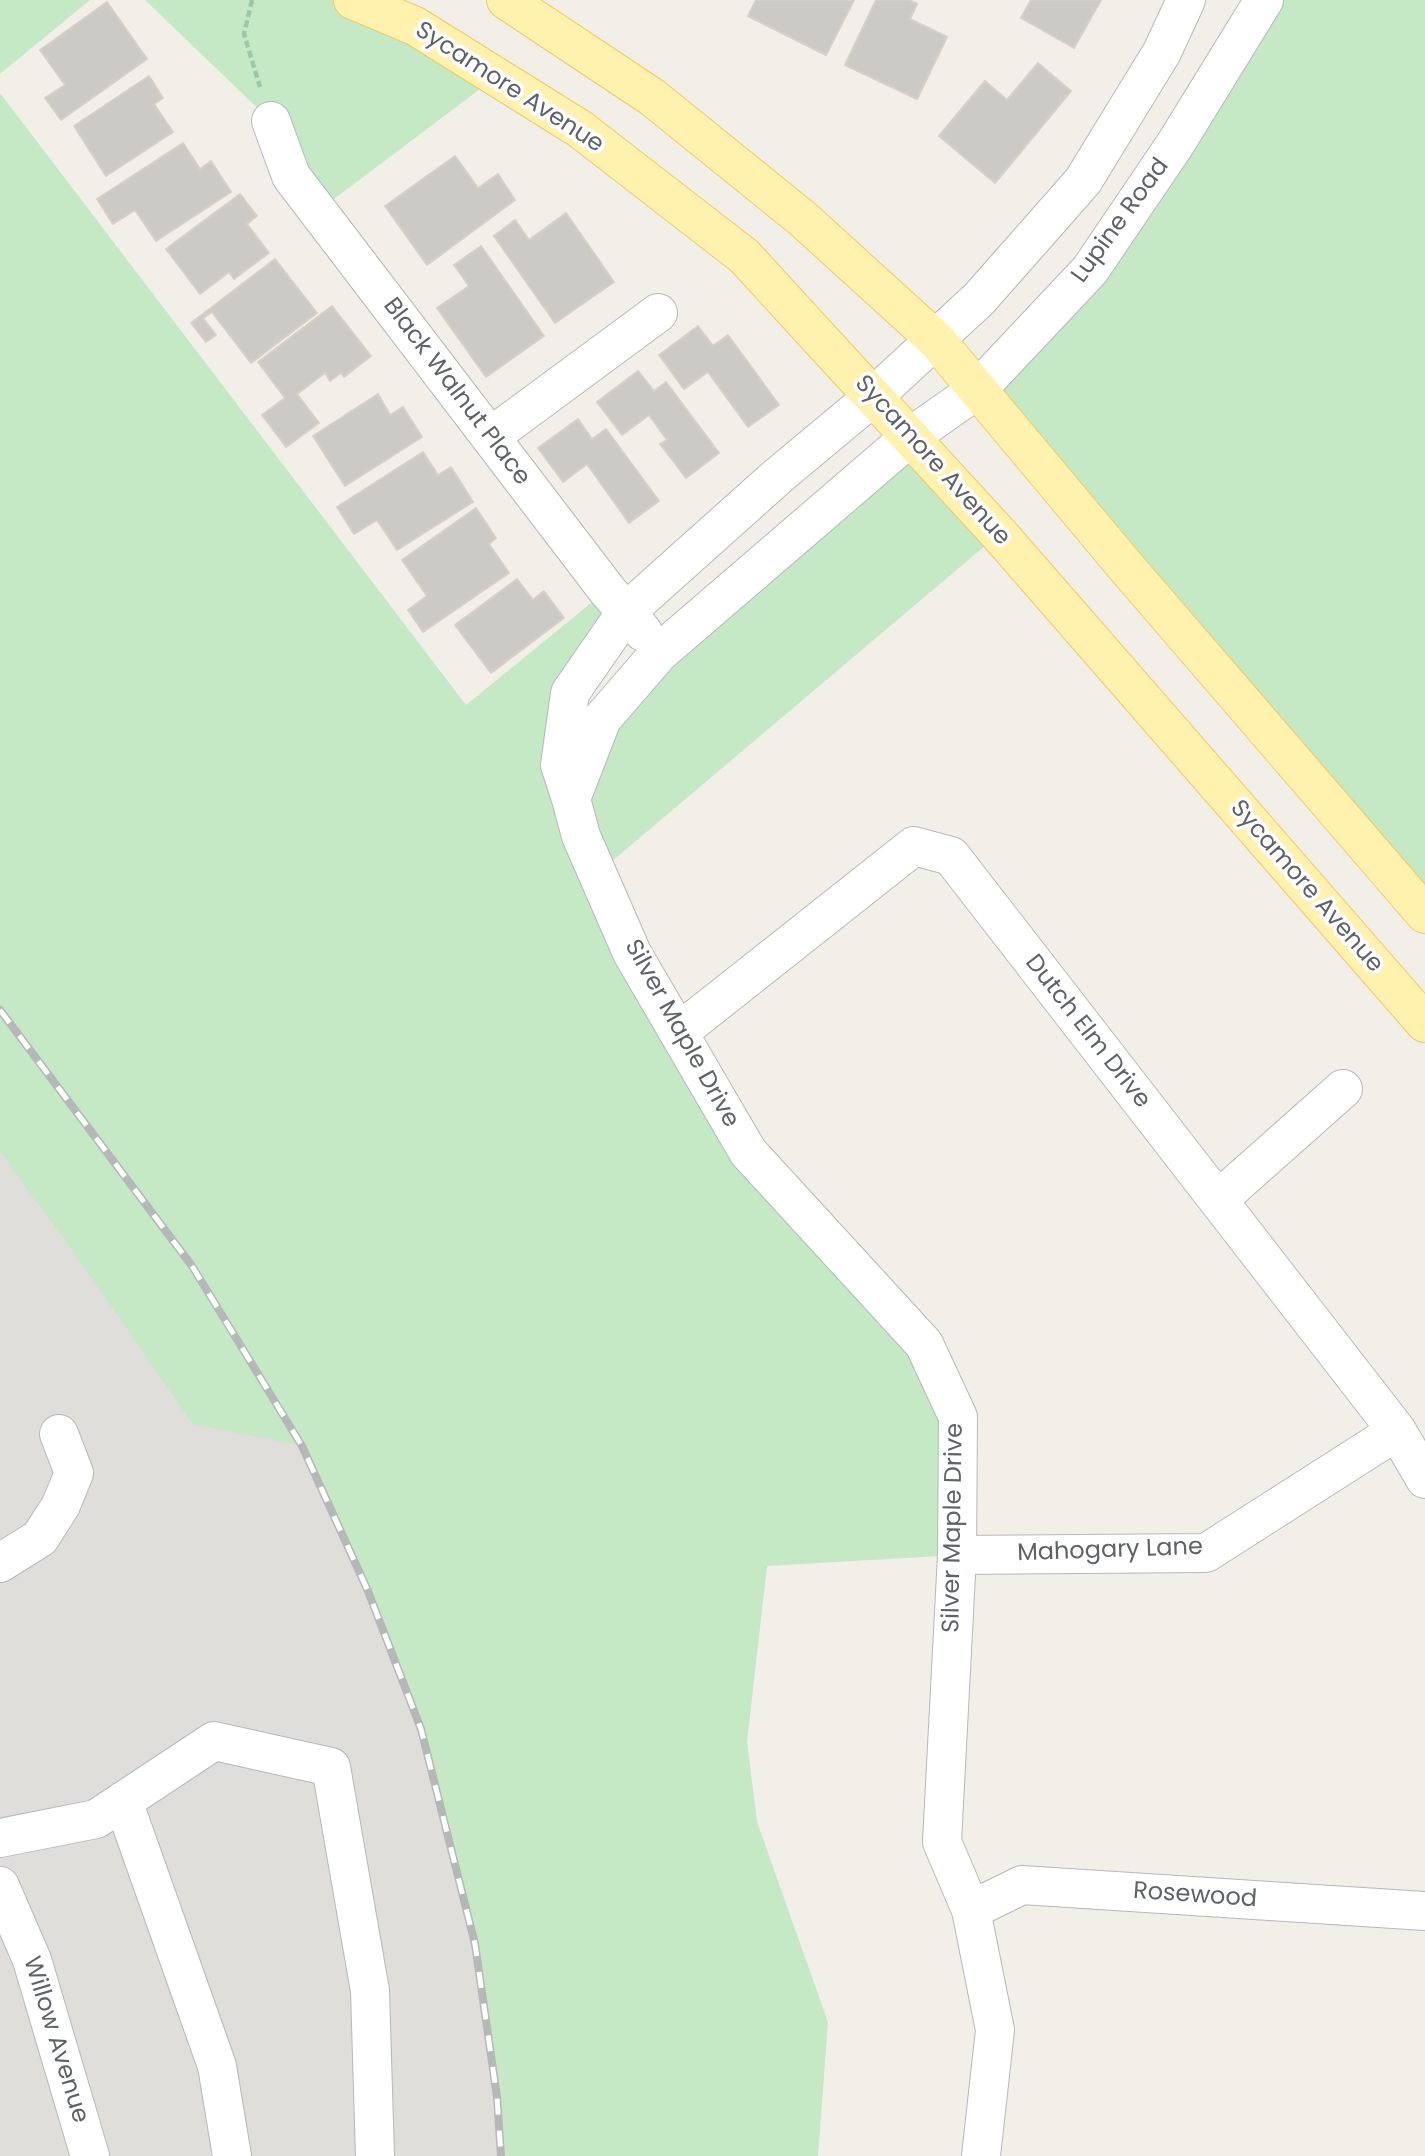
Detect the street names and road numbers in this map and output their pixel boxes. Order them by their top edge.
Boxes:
street label: Sycamore Avenue [409,16,609,160]
street label: Lupine Road [1066,153,1176,289]
street label: Black Walnut Place [376,293,536,491]
street label: Sycamore Avenue [848,370,1016,552]
street label: Sycamore Avenue [1223,795,1389,979]
street label: Silver Maple Drive [617,935,745,1133]
street label: Dutch Elm Drive [1018,949,1156,1115]
street label: Silver Maple Drive [938,1423,970,1633]
street label: Mahogary Lane [1017,1533,1203,1569]
street label: Rosewood [1132,1877,1258,1915]
street label: Willow Avenue [16,1953,94,2127]

